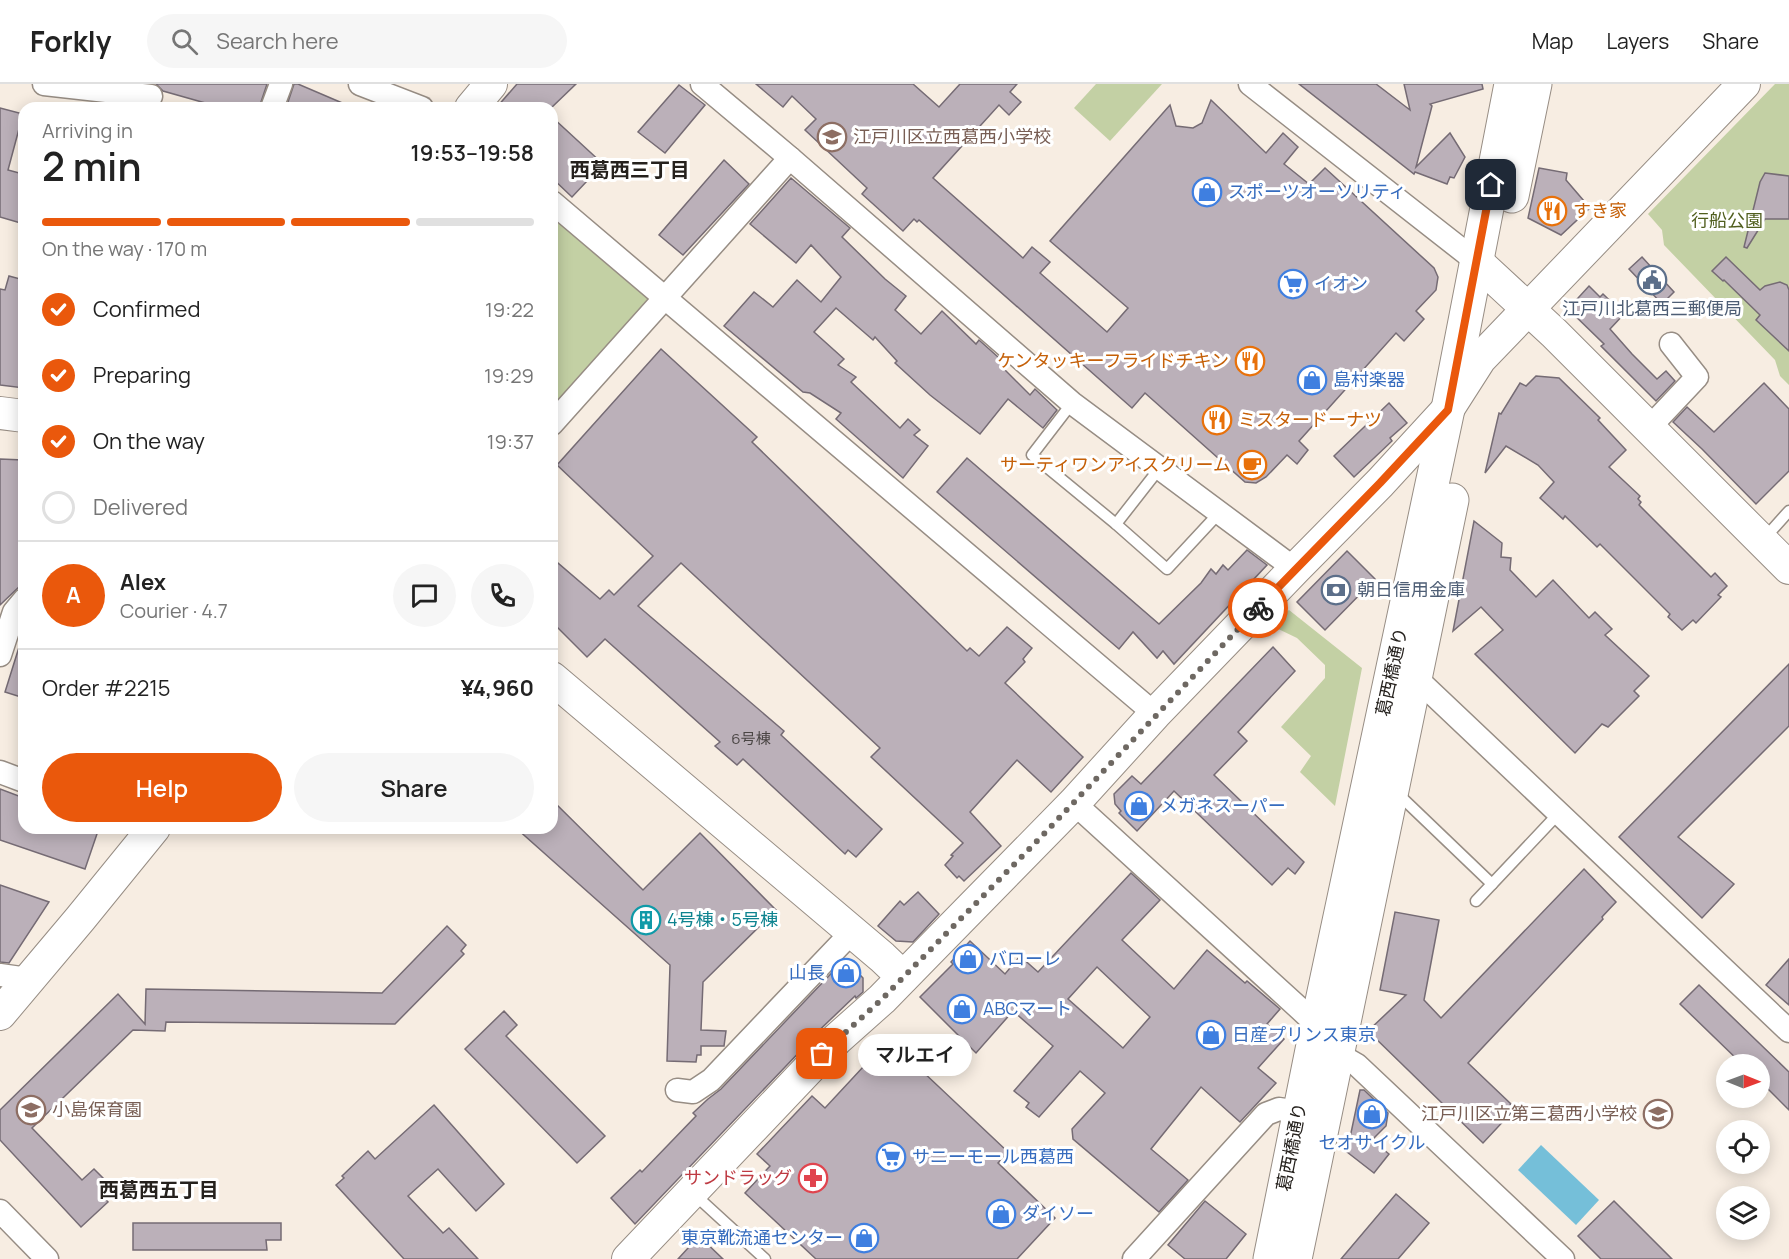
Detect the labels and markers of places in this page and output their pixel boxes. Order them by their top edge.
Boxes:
school or university icon: 江戸川区立西葛西小学校 [816,121,848,153]
place label: 江戸川区立西葛西小学校 [853,124,1051,148]
pin [1465,159,1516,210]
shop icon: スポーツオーソリティ [1191,176,1223,208]
place label: スポーツオーソリティ [1228,179,1407,203]
restaurant icon: すき家 [1536,195,1568,227]
place label: すき家 [1573,198,1627,222]
public building icon: 江戸川北葛西三郵便局 [1636,264,1668,296]
supermarket icon: イオン [1277,268,1309,300]
place label: イオン [1314,271,1368,295]
place label: 江戸川北葛西三郵便局 [1562,296,1742,320]
restaurant icon: ケンタッキーフライドチキン [1234,345,1266,377]
place label: ケンタッキーフライドチキン [997,348,1229,372]
shop icon: 島村楽器 [1296,364,1328,396]
place label: 島村楽器 [1333,367,1405,391]
restaurant icon: ミスタードーナツ [1201,404,1233,436]
place label: ミスタードーナツ [1238,407,1382,431]
cafe icon: サーティワンアイスクリーム [1236,449,1268,481]
place label: サーティワンアイスクリーム [1000,452,1231,476]
bank icon: 朝日信用金庫 [1320,574,1352,606]
place label: 朝日信用金庫 [1357,577,1465,601]
shop icon: メガネスーパー [1123,790,1155,822]
place label: メガネスーパー [1160,793,1286,817]
building icon: 4号棟・5号棟 [630,904,662,936]
place label: 4号棟・5号棟 [667,907,778,931]
shop icon: バローレ [952,943,984,975]
place label: バローレ [989,946,1061,970]
shop icon: 山長 [830,957,862,989]
place label: 山長 [789,960,825,984]
shop icon: ABCマート [946,993,978,1025]
place label: ABCマート [983,996,1072,1020]
shop icon: 日産プリンス東京 [1195,1019,1227,1051]
place label: 日産プリンス東京 [1232,1022,1376,1046]
pin [796,1028,847,1079]
callout: マルエイ [858,1033,972,1075]
school or university icon: 小島保育園 [15,1094,47,1126]
place label: 小島保育園 [52,1097,142,1121]
shop icon: セオサイクル [1356,1098,1388,1130]
school or university icon: 江戸川区立第三葛西小学校 [1642,1098,1674,1130]
place label: 江戸川区立第三葛西小学校 [1421,1101,1637,1125]
place label: セオサイクル [1318,1130,1426,1154]
supermarket icon: サニーモール西葛西 [875,1141,907,1173]
place label: サニーモール西葛西 [912,1144,1074,1168]
pharmacy icon: サンドラッグ [797,1162,829,1194]
place label: サンドラッグ [684,1165,792,1189]
shop icon: ダイソー [985,1198,1017,1230]
place label: ダイソー [1022,1201,1094,1225]
shop icon: 東京靴流通センター [848,1222,880,1254]
place label: 東京靴流通センター [681,1225,843,1249]

